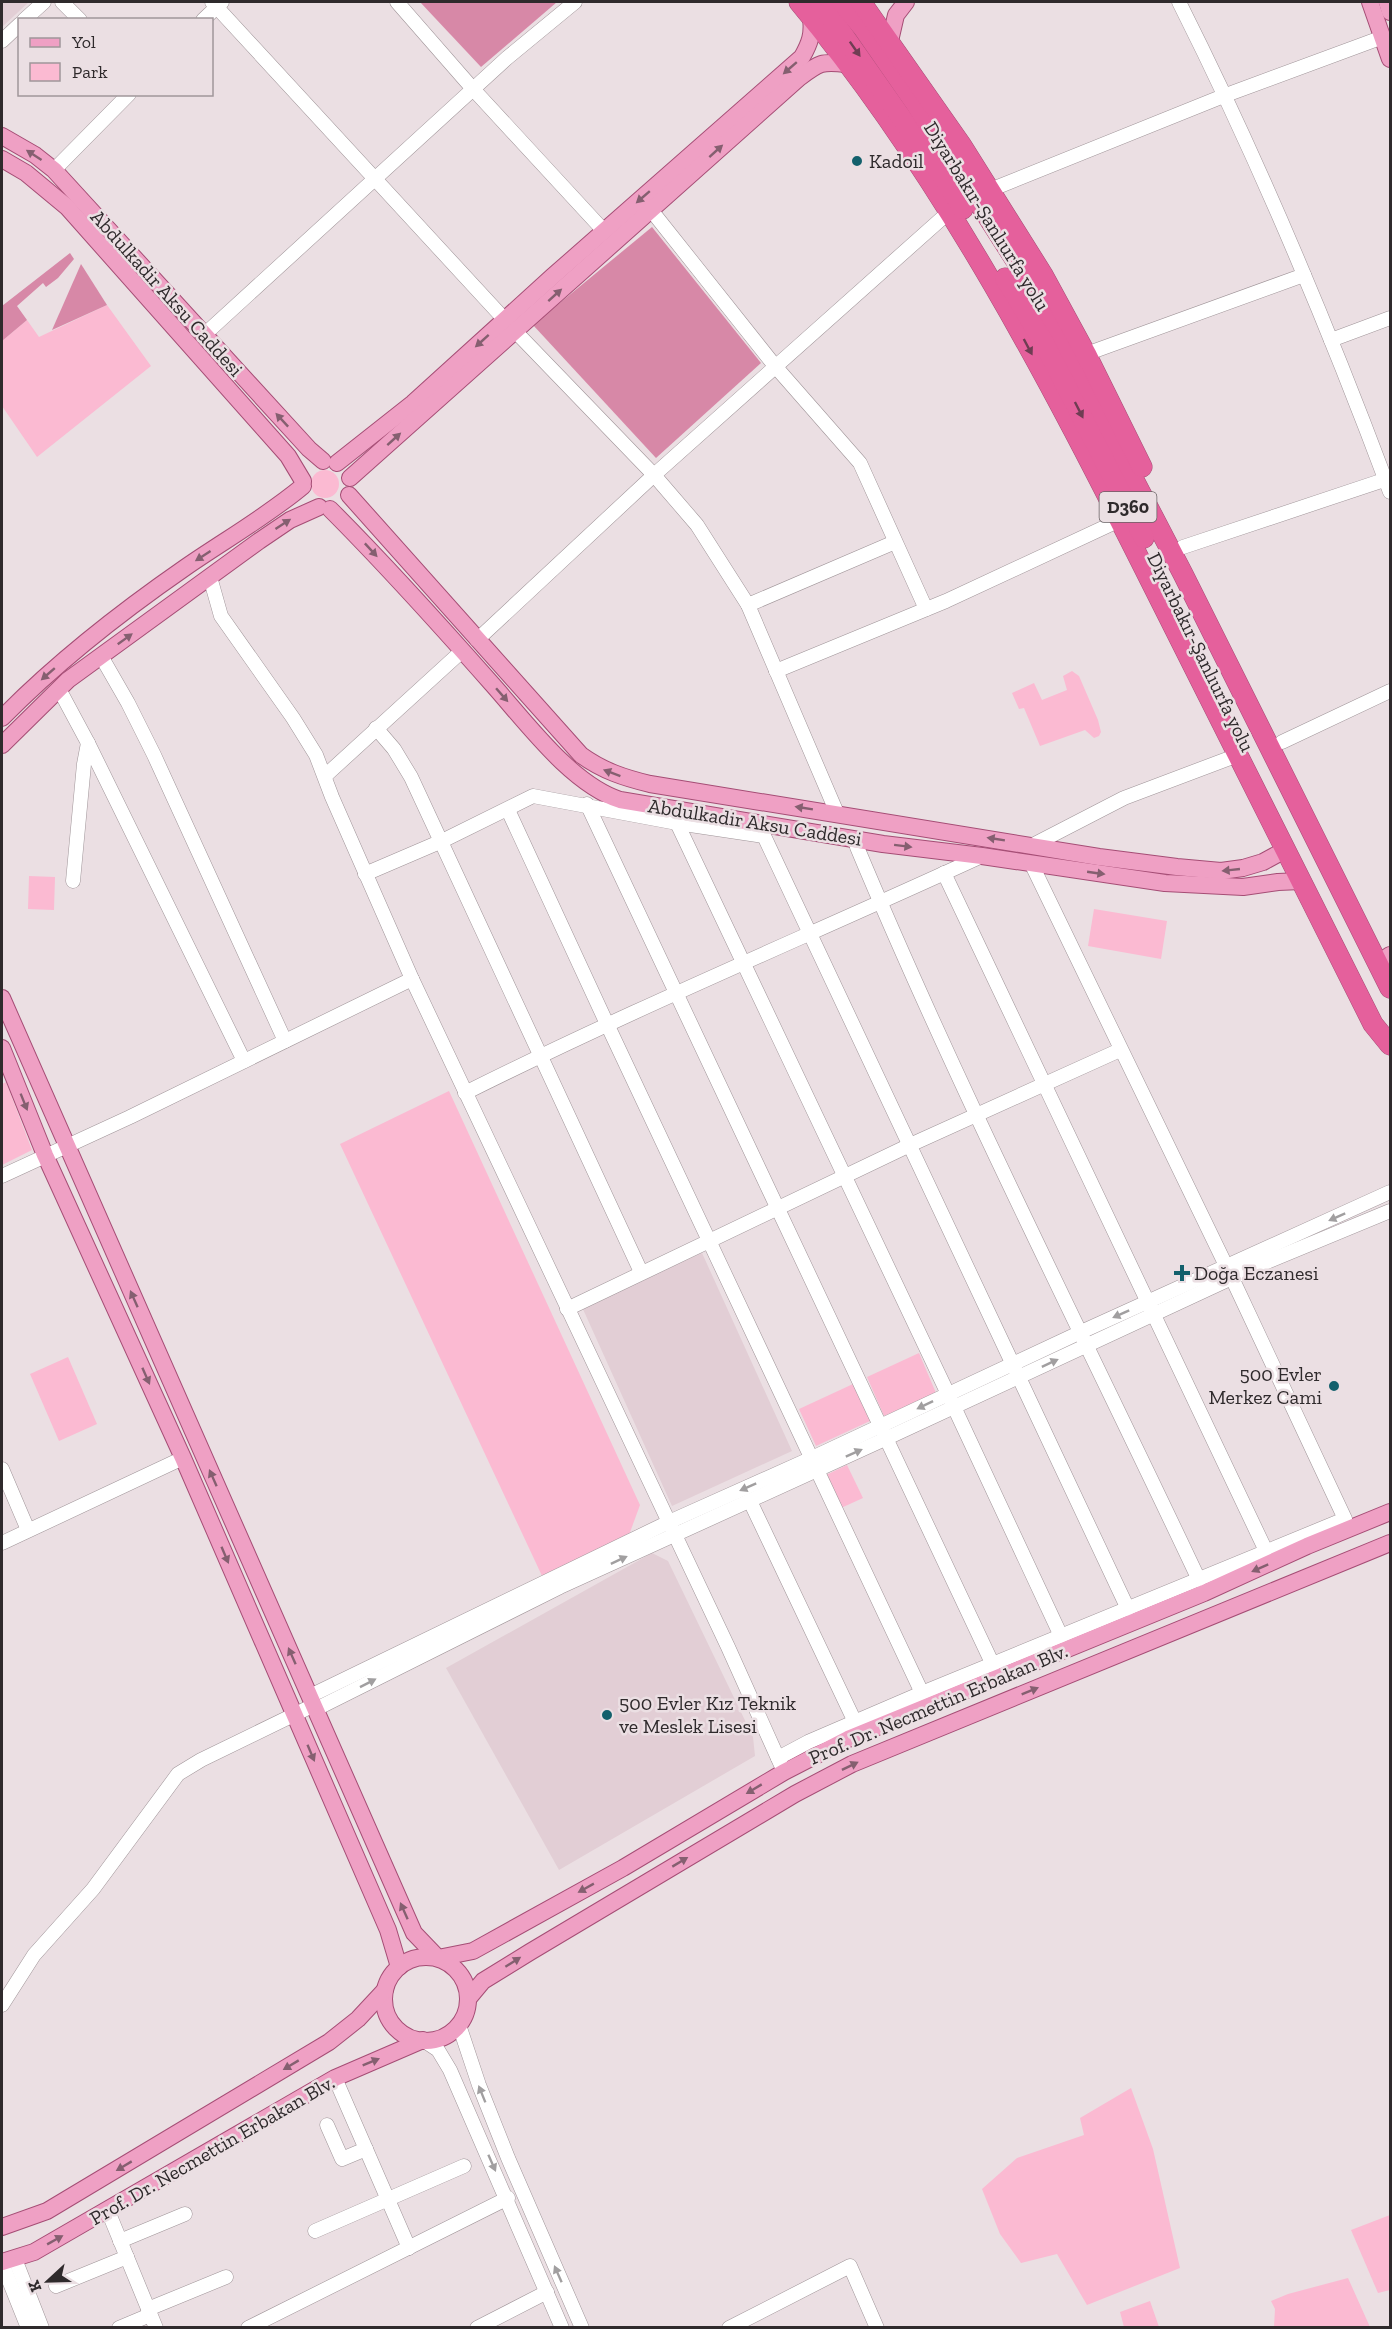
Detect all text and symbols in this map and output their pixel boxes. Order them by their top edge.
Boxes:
legend [18,18,213,96]
text: Yol [71,31,96,53]
one-way arrow [848,41,860,56]
text: Park [72,61,108,83]
one-way arrow [782,61,797,75]
street label: Diyarbakır-Şanlıurfa yolu [919,117,1055,315]
one-way arrow [708,144,723,158]
place label: Kadoil [869,149,924,173]
one-way arrow [26,150,42,161]
marker: Kadoil [850,154,864,168]
one-way arrow [635,190,651,203]
street label: Abdulkadir Aksu Caddesi [86,205,248,382]
one-way arrow [547,288,562,302]
one-way arrow [475,334,490,347]
one-way arrow [1023,339,1033,356]
one-way arrow [1074,402,1084,419]
one-way arrow [275,412,289,427]
one-way arrow [386,432,401,446]
road number: D360 [1100,492,1156,522]
one-way arrow [275,519,291,530]
one-way arrow [364,543,378,558]
street label: Diyarbakır-Şanlıurfa yolu [1142,548,1260,756]
one-way arrow [195,550,211,561]
one-way arrow [118,633,133,645]
one-way arrow [40,667,56,680]
one-way arrow [495,687,508,702]
one-way arrow [603,768,621,778]
street label: Abdulkadir Aksu Caddesi [646,793,864,851]
one-way arrow [794,803,813,812]
one-way arrow [987,834,1006,843]
one-way arrow [894,841,913,851]
one-way arrow [1221,865,1240,874]
one-way arrow [1087,869,1106,878]
one-way arrow [19,1094,29,1112]
one-way arrow [1329,1212,1346,1221]
place label: Doğa Eczanesi [1194,1261,1319,1285]
marker: Doğa Eczanesi [1175,1266,1189,1280]
one-way arrow [130,1291,139,1308]
one-way arrow [1112,1309,1130,1319]
one-way arrow [1041,1359,1058,1368]
place label: 500 Evler Merkez Cami [1208,1362,1322,1409]
one-way arrow [141,1368,150,1385]
marker: 500 Evler Merkez Cami [1327,1379,1341,1393]
one-way arrow [917,1400,934,1409]
one-way arrow [845,1449,862,1458]
one-way arrow [209,1469,218,1486]
one-way arrow [739,1482,757,1492]
one-way arrow [220,1546,230,1564]
one-way arrow [610,1555,627,1564]
one-way arrow [1250,1563,1268,1573]
street label: Prof. Dr. Necmettin Erbakan Blv. [805,1638,1071,1770]
one-way arrow [288,1647,297,1664]
one-way arrow [360,1678,377,1687]
one-way arrow [1021,1686,1039,1696]
place label: 500 Evler Kız Teknik ve Meslek Lisesi [619,1691,797,1738]
marker: 500 Evler Kız Teknik ve Meslek Lisesi [600,1708,614,1722]
one-way arrow [307,1744,316,1762]
one-way arrow [841,1761,858,1770]
one-way arrow [746,1784,762,1795]
one-way arrow [672,1857,688,1868]
one-way arrow [578,1883,595,1893]
one-way arrow [400,1903,409,1920]
one-way arrow [505,1957,521,1968]
one-way arrow [362,2056,380,2066]
one-way arrow [282,2060,299,2070]
street label: Prof. Dr. Necmettin Erbakan Blv. [85,2070,339,2230]
one-way arrow [477,2085,487,2103]
one-way arrow [487,2154,496,2171]
one-way arrow [116,2161,132,2172]
one-way arrow [47,2236,64,2246]
north arrow [18,2251,78,2311]
one-way arrow [553,2265,563,2283]
text: K [24,2278,45,2295]

